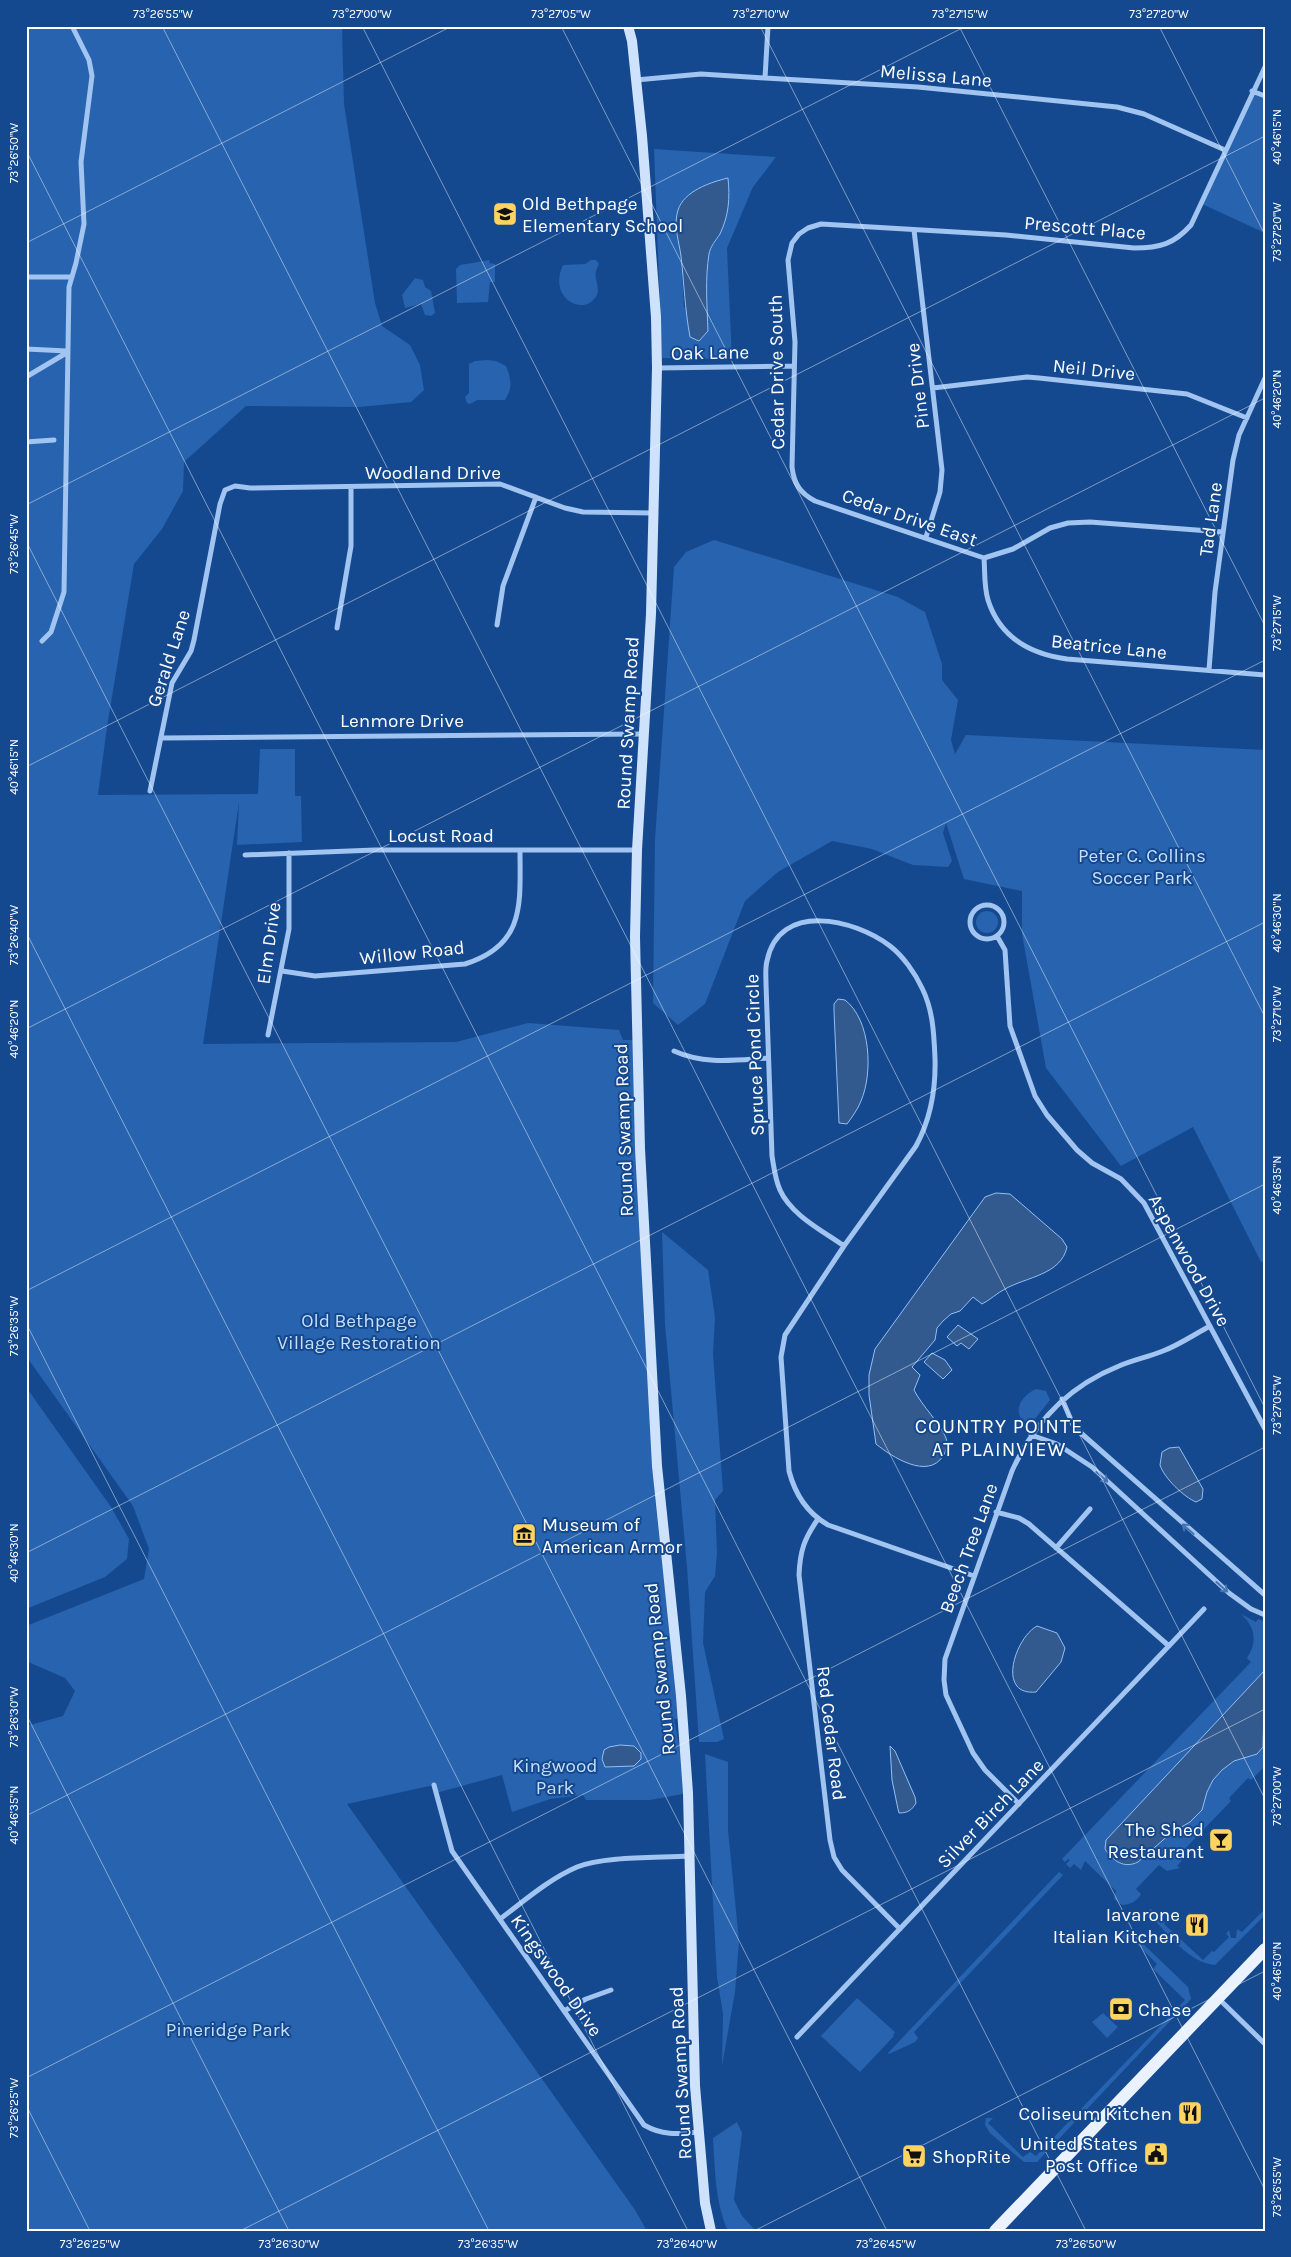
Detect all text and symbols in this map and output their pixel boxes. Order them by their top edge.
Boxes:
text: 73°26'55"W [133,7,193,21]
text: 73°27'00"W [332,7,392,21]
text: 73°27'05"W [531,7,591,21]
text: 73°27'10"W [733,7,790,21]
text: 73°27'15"W [932,7,988,21]
text: 73°27'20"W [1129,7,1189,21]
street label: Melissa Lane [879,60,993,92]
text: 40°46'15"N [1270,109,1284,165]
text: 73°26'50"W [7,122,21,183]
place label: Old Bethpage Elementary School [522,193,683,237]
school or university icon: Old Bethpage Elementary School [492,201,518,227]
text: 73°27'20"W [1270,202,1284,262]
street label: Prescott Place [1023,212,1147,244]
street label: Cedar Drive South [765,294,789,450]
street label: Oak Lane [671,341,749,365]
street label: Pine Drive [902,342,934,430]
street label: Neil Drive [1052,355,1136,385]
text: 40°46'20"N [1270,369,1284,429]
street label: Woodland Drive [365,462,501,484]
street label: Tad Lane [1195,481,1227,558]
street label: Cedar Drive East [839,484,980,551]
text: 73°26'45"W [7,514,21,574]
text: 73°27'15"W [1270,595,1284,651]
street label: Gerald Lane [143,607,195,710]
street label: Beatrice Lane [1050,630,1168,664]
street label: Round Swamp Road [612,636,644,810]
street label: Lenmore Drive [340,710,464,732]
text: 40°46'15"N [7,739,21,795]
street label: Locust Road [388,825,494,847]
park label: Peter C. Collins Soccer Park [1078,845,1206,889]
text: 40°46'30"N [1270,893,1284,953]
street label: Elm Drive [252,901,286,986]
text: 73°26'40"W [7,905,21,965]
street label: Willow Road [358,937,466,969]
street label: Spruce Pond Circle [741,974,769,1136]
text: 73°27'10"W [1270,985,1284,1042]
text: 40°46'20"N [7,999,21,1059]
street label: Round Swamp Road [610,1043,638,1217]
text: 40°46'35"N [1270,1156,1284,1214]
street label: Aspenwood Drive [1144,1190,1235,1330]
text: 73°26'35"W [7,1295,21,1356]
park label: Old Bethpage Village Restoration [277,1310,441,1354]
text: 73°27'05"W [1270,1375,1284,1435]
district label: COUNTRY POINTE AT PLAINVIEW [915,1415,1083,1461]
one-way arrow [1096,1471,1109,1483]
street label: Beech Tree Lane [935,1480,1003,1616]
place label: Museum of American Armor [542,1514,682,1558]
museum icon: Museum of American Armor [511,1522,537,1548]
text: 40°46'30"N [7,1523,21,1583]
one-way arrow [1182,1523,1195,1535]
street label: Round Swamp Road [640,1581,680,1756]
one-way arrow [1215,1581,1228,1593]
street label: Red Cedar Road [812,1665,850,1802]
text: 73°26'30"W [7,1686,21,1747]
street label: Silver Birch Lane [933,1754,1049,1873]
park label: Kingwood Park [512,1755,598,1799]
text: 73°27'00"W [1270,1766,1284,1826]
text: 40°46'35"N [7,1786,21,1844]
place label: The Shed Restaurant [1108,1819,1204,1863]
bar icon: The Shed Restaurant [1208,1827,1234,1853]
place label: Iavarone Italian Kitchen [1053,1904,1180,1948]
street label: Kingswood Drive [506,1910,607,2041]
restaurant icon: Iavarone Italian Kitchen [1184,1912,1210,1938]
text: 40°46'50"N [1270,1942,1284,2000]
street label: Round Swamp Road [665,1986,697,2160]
bank icon: Chase [1108,1996,1134,2022]
place label: Chase [1138,1999,1191,2021]
park label: Pineridge Park [166,2019,291,2041]
text: 73°26'25"W [7,2078,21,2138]
restaurant icon: Coliseum Kitchen [1177,2100,1203,2126]
place label: Coliseum Kitchen [1019,2103,1172,2125]
place label: United States Post Office [1020,2133,1138,2177]
public building icon: United States Post Office [1143,2141,1169,2167]
supermarket icon: ShopRite [901,2143,927,2169]
place label: ShopRite [932,2146,1011,2168]
text: 73°26'55"W [1270,2157,1284,2217]
text: 73°26'25"W [60,2237,120,2251]
text: 73°26'30"W [259,2237,320,2251]
text: 73°26'35"W [458,2237,519,2251]
text: 73°26'40"W [657,2237,717,2251]
text: 73°26'45"W [856,2237,916,2251]
text: 73°26'50"W [1056,2237,1117,2251]

